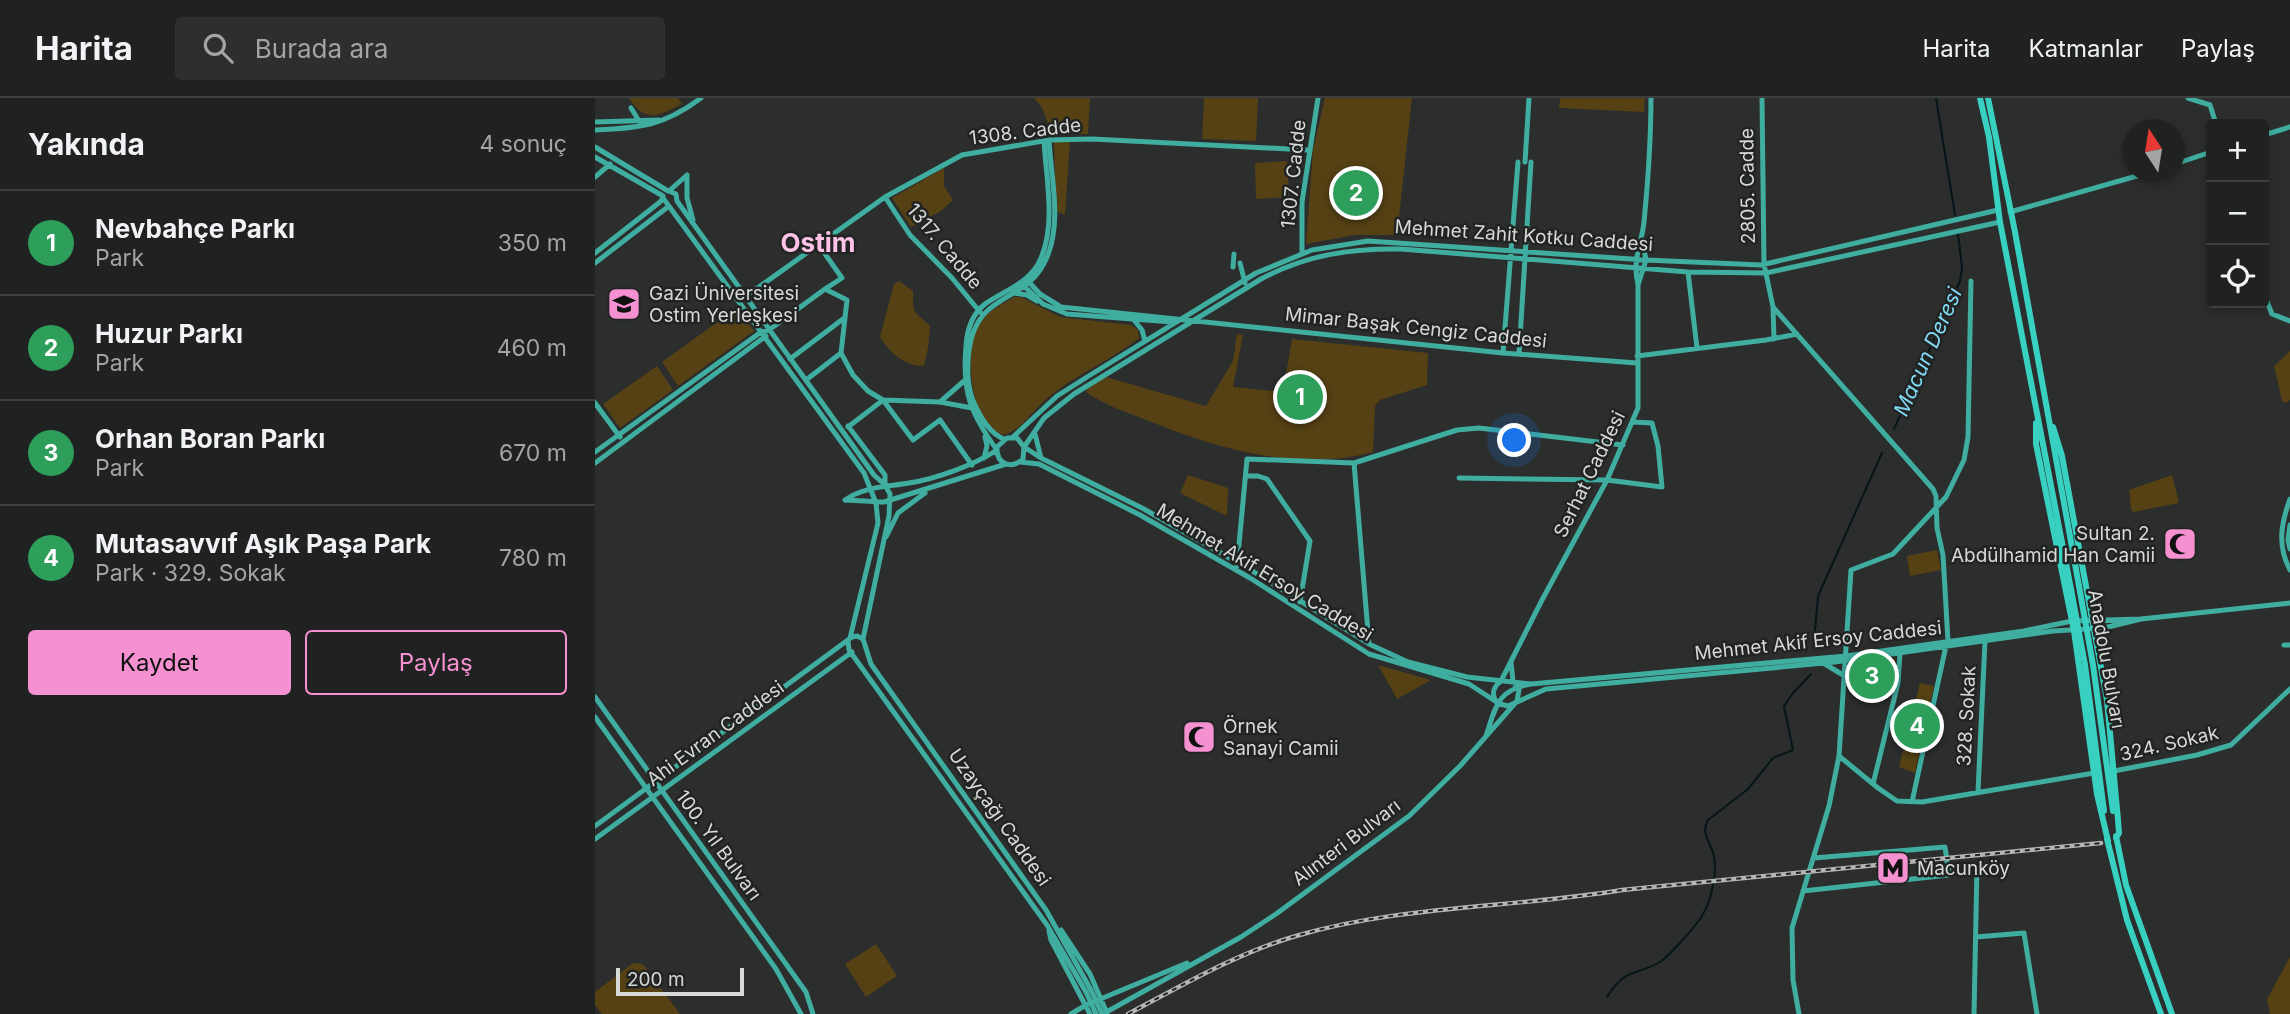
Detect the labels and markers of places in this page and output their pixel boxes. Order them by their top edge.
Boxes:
pin: 2 [1333,167,1379,219]
place label: Gazi Üniversitesi Ostim Yerleşkesi [649,282,799,327]
school or university icon: Gazi Üniversitesi Ostim Yerleşkesi [605,285,643,323]
pin: 1 [1277,371,1323,423]
place label: Sultan 2. Abdülhamid Han Camii [1951,522,2155,567]
mosque icon: Sultan 2. Abdülhamid Han Camii [2161,525,2199,563]
pin: 3 [1849,650,1895,702]
pin: 4 [1894,700,1940,752]
place label: Örnek Sanayi Camii [1223,715,1339,760]
mosque icon: Örnek Sanayi Camii [1180,718,1218,756]
metro station icon: Macunköy [1874,849,1912,887]
place label: Macunköy [1917,857,2010,880]

